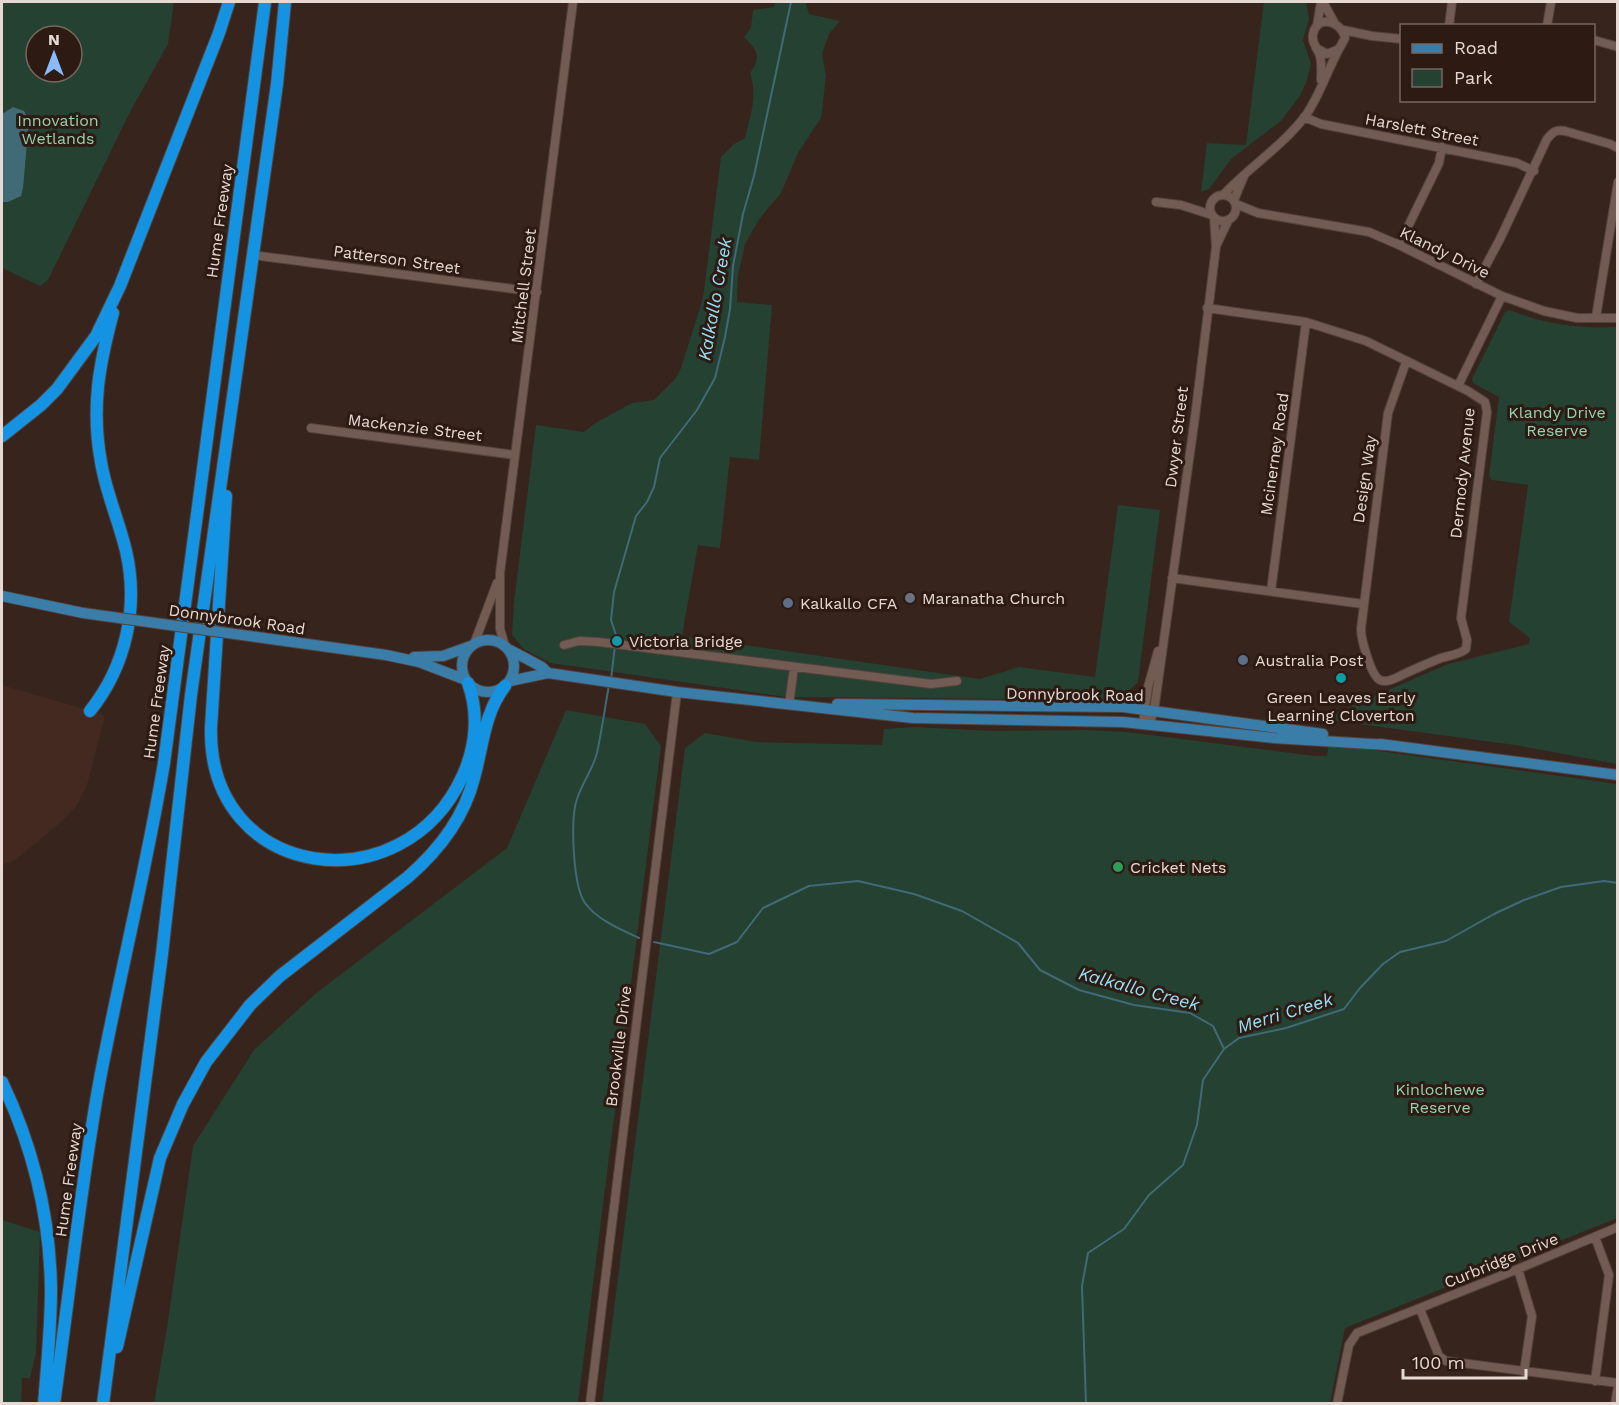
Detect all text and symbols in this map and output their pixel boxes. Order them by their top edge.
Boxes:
north arrow [24,24,84,84]
legend [1400,24,1595,102]
text: N [48,30,60,49]
text: Road [1454,37,1498,58]
text: Park [1454,67,1493,88]
street label: Harslett Street [1364,109,1481,150]
park label: Innovation Wetlands [17,111,99,148]
street label: Hume Freeway [202,162,237,279]
street label: Klandy Drive [1397,223,1493,282]
street label: Mitchell Street [507,227,540,345]
water label: Kalkallo Creek [693,235,736,362]
street label: Patterson Street [332,241,462,278]
street label: Dwyer Street [1161,385,1192,489]
street label: Mcinerney Road [1256,392,1292,517]
park label: Klandy Drive Reserve [1508,403,1606,440]
street label: Dermody Avenue [1446,407,1479,539]
street label: Mackenzie Street [347,410,483,445]
street label: Design Way [1349,433,1380,524]
place label: Maranatha Church [922,589,1065,608]
marker: Maranatha Church [903,591,917,605]
place label: Kalkallo CFA [800,594,898,613]
marker: Kalkallo CFA [781,596,795,610]
street label: Donnybrook Road [167,601,306,638]
place label: Victoria Bridge [629,632,743,651]
marker: Victoria Bridge [610,634,624,648]
street label: Hume Freeway [139,643,174,760]
place label: Australia Post [1255,651,1364,670]
marker: Australia Post [1236,653,1250,667]
marker: Green Leaves Early Learning Cloverton [1334,671,1348,685]
street label: Donnybrook Road [1006,684,1144,705]
place label: Green Leaves Early Learning Cloverton [1266,688,1416,725]
place label: Cricket Nets [1130,858,1226,877]
marker: Cricket Nets [1111,860,1125,874]
water label: Kalkallo Creek [1076,962,1203,1015]
street label: Brookville Drive [602,984,635,1108]
water label: Merri Creek [1234,988,1336,1037]
park label: Kinlochewe Reserve [1395,1080,1485,1117]
street label: Hume Freeway [51,1121,86,1238]
street label: Curbridge Drive [1441,1229,1561,1292]
scale bar [1403,1342,1526,1380]
text: 100 m [1412,1352,1465,1373]

